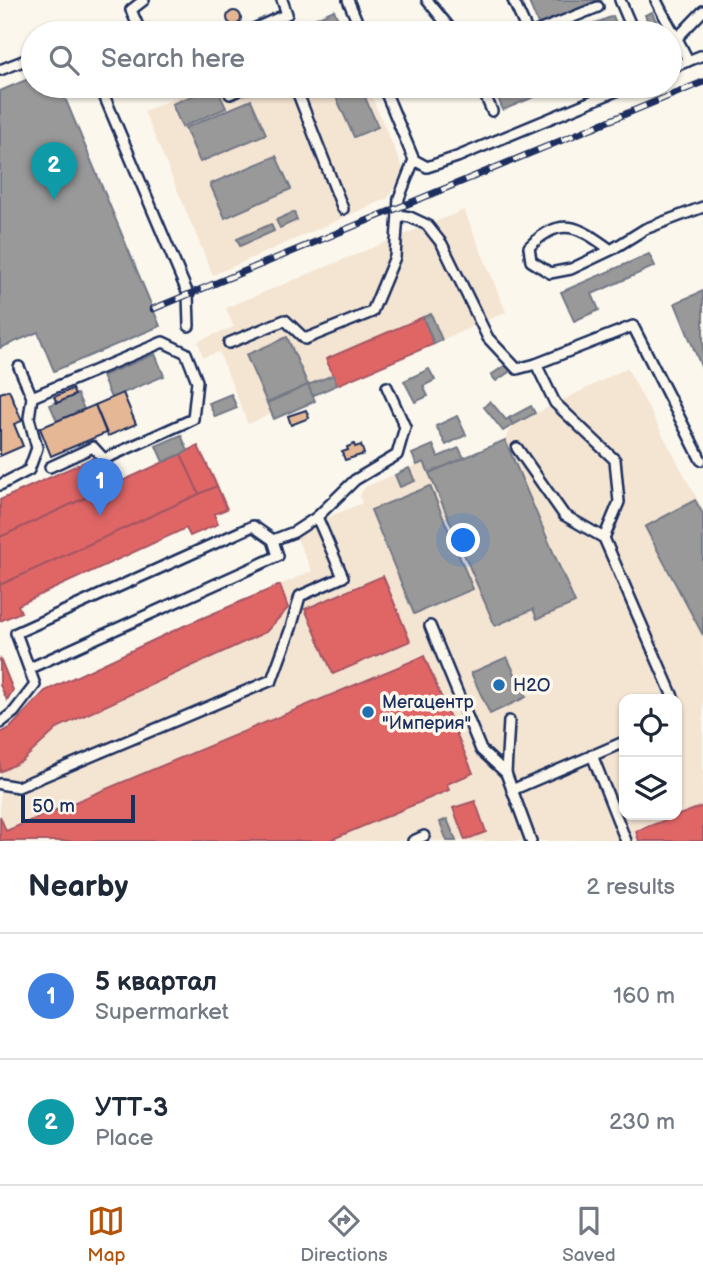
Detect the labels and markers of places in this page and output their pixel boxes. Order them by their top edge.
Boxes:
pin: 2 [31,142,77,200]
pin: 1 [77,458,123,516]
place label: H2O [513,675,551,696]
marker: H2O [491,677,507,693]
place label: Мегацентр "Империя" [382,692,474,734]
marker: Мегацентр "Империя" [360,704,376,720]

